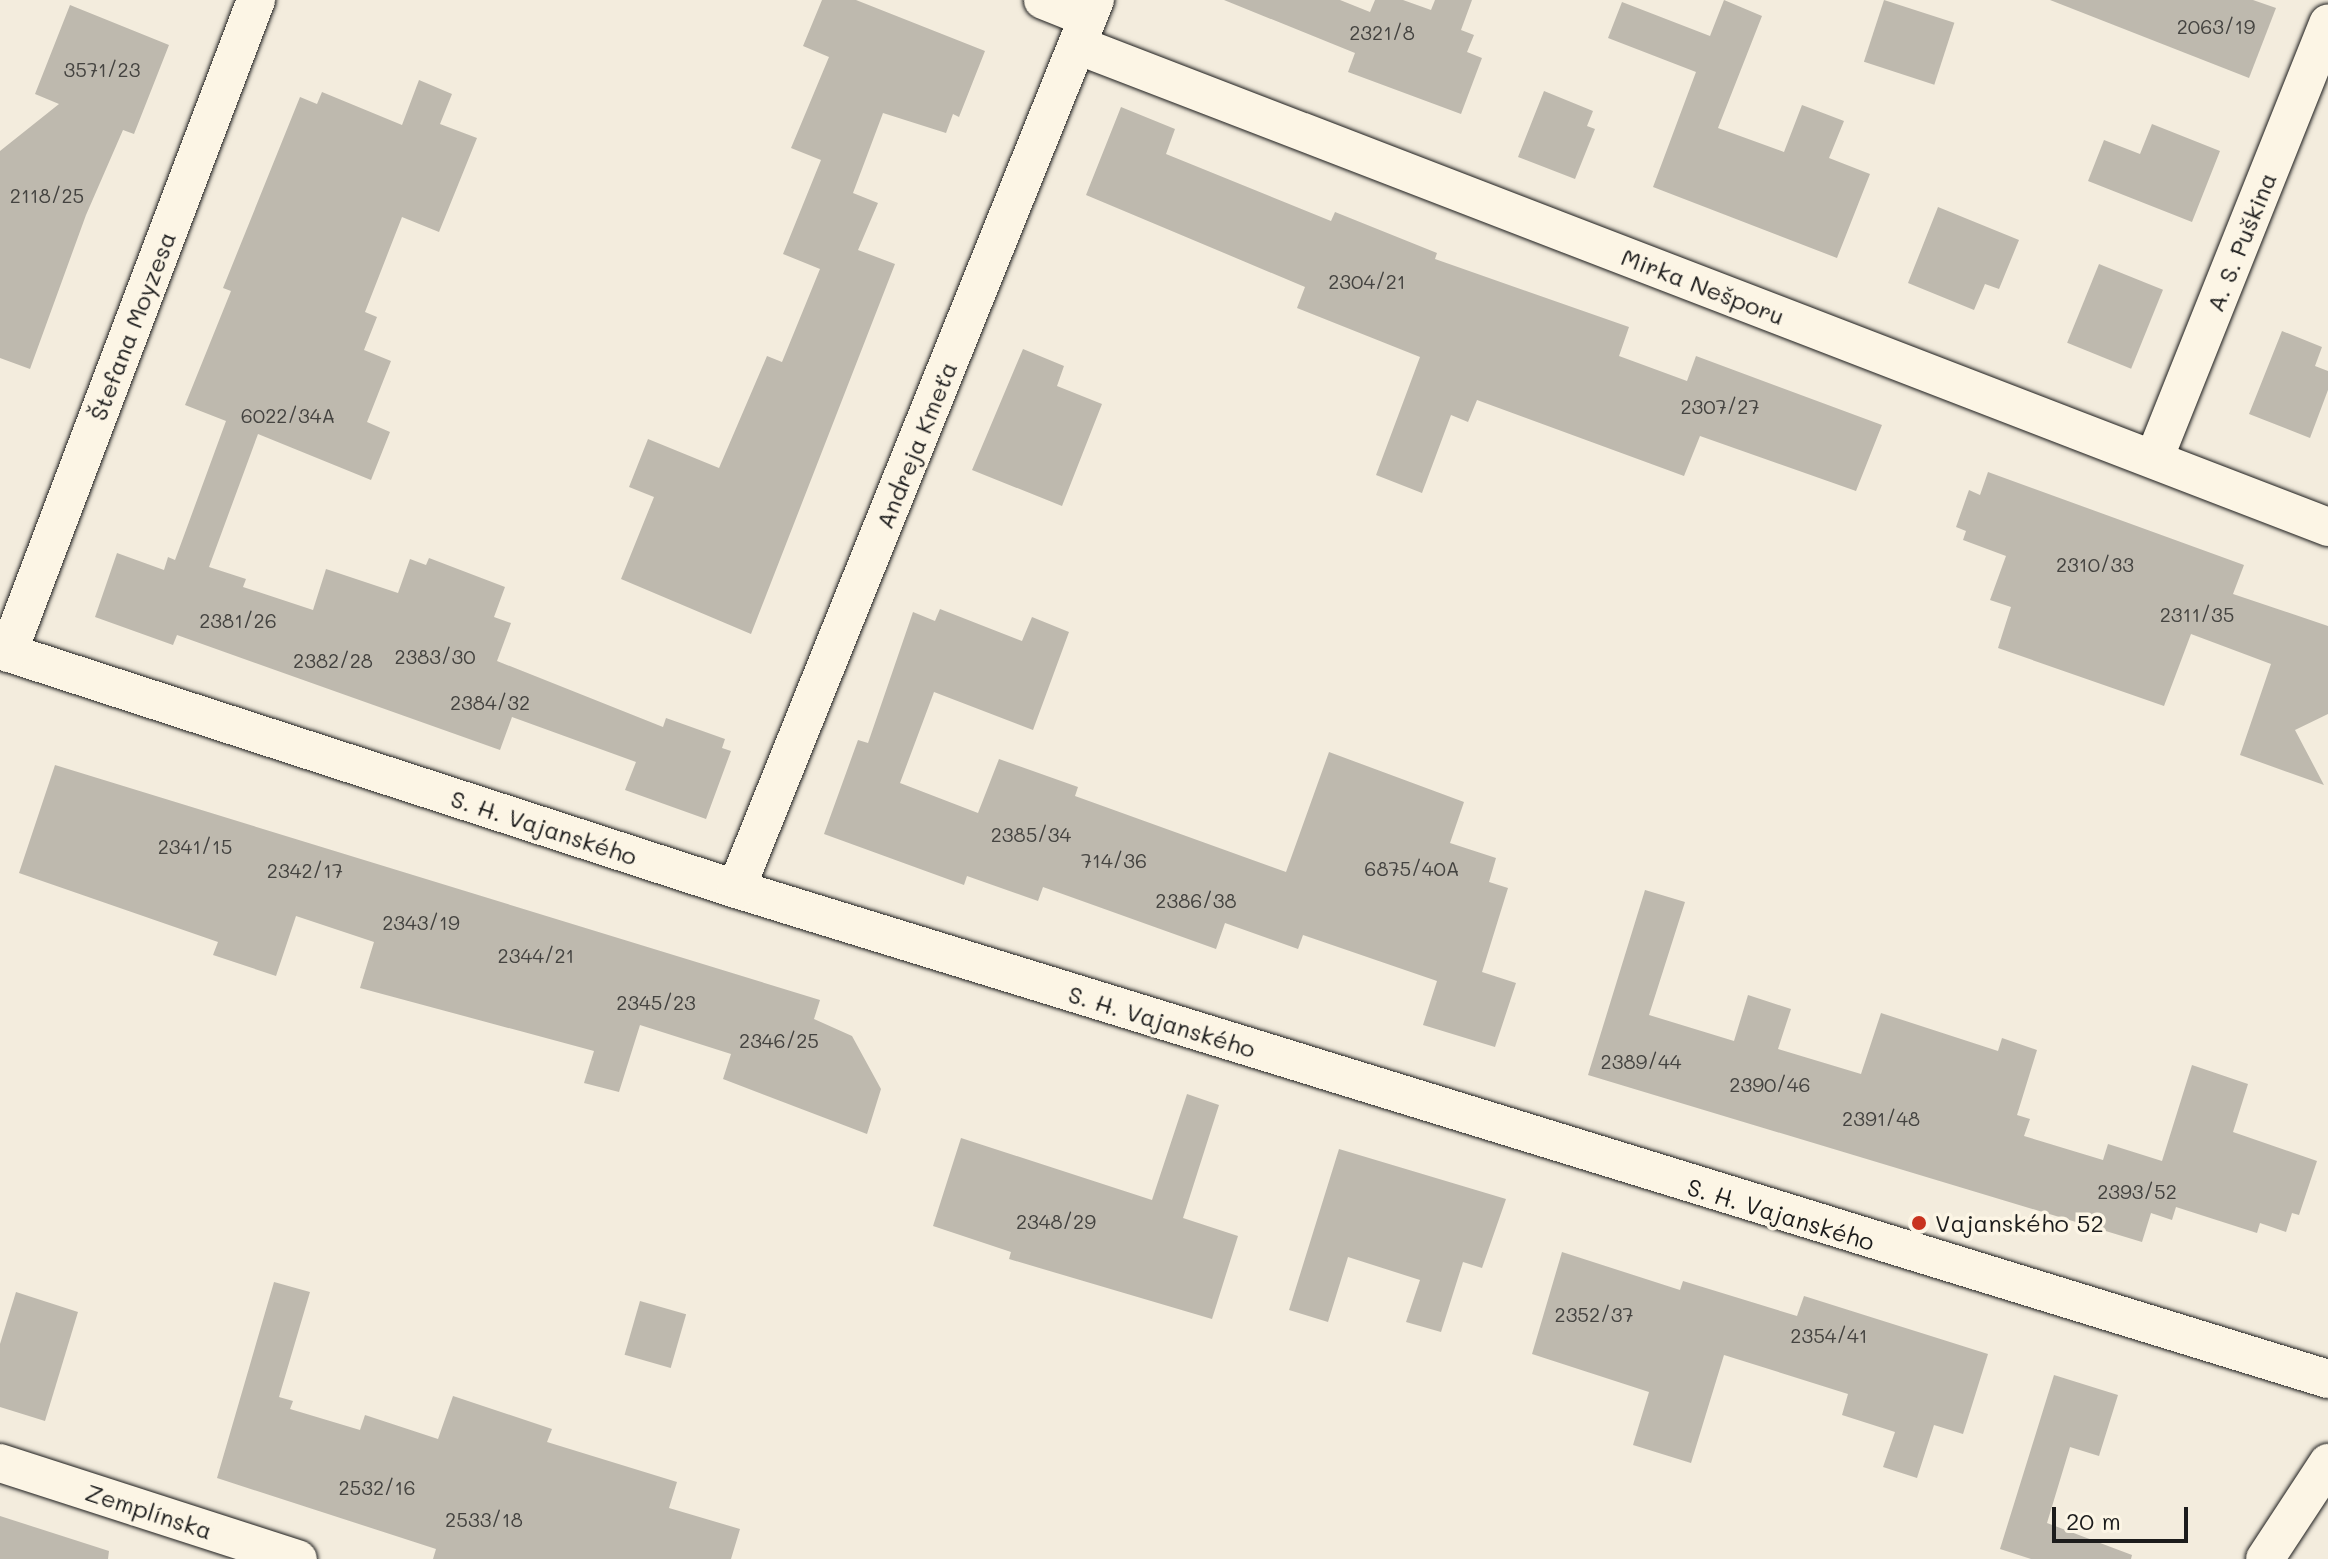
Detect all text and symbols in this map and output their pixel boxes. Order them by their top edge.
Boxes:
house number: 2063/19 [2177,14,2255,38]
house number: 2321/8 [1349,20,1415,44]
house number: 3571/23 [64,57,140,81]
street label: A. S. Puškina [2200,168,2282,316]
house number: 2118/25 [10,183,84,207]
street label: Štefana Moyzesa [83,228,181,424]
street label: Mirka Nešporu [1617,242,1789,330]
house number: 2304/21 [1328,269,1406,293]
street label: Andreja Kmeťa [869,357,963,533]
house number: 2307/27 [1680,394,1760,418]
house number: 6022/34A [241,403,335,427]
house number: 2310/33 [2056,552,2134,576]
house number: 2311/35 [2160,602,2234,626]
house number: 2381/26 [199,608,277,632]
house number: 2383/30 [394,644,476,668]
house number: 2382/28 [293,648,373,672]
house number: 2384/32 [450,690,530,714]
street label: S. H. Vajanského [447,783,641,871]
house number: 2385/34 [991,822,1071,846]
house number: 2341/15 [158,834,232,858]
house number: 714/36 [1081,848,1147,872]
house number: 6875/40A [1364,856,1460,880]
house number: 2342/17 [267,858,343,882]
house number: 2386/38 [1155,888,1237,912]
house number: 2343/19 [382,910,460,934]
house number: 2344/21 [498,943,574,967]
street label: S. H. Vajanského [1065,979,1259,1063]
house number: 2345/23 [616,990,696,1014]
house number: 2346/25 [739,1028,819,1052]
house number: 2389/44 [1601,1049,1681,1073]
house number: 2390/46 [1729,1072,1811,1096]
house number: 2391/48 [1842,1106,1920,1130]
street label: S. H. Vajanského [1684,1172,1878,1256]
house number: 2393/52 [2097,1179,2177,1203]
house number: 2348/29 [1016,1209,1096,1233]
place label: Vajanského 52 [1935,1209,2104,1237]
marker: Vajanského 52 [1910,1214,1928,1232]
house number: 2352/37 [1555,1302,1633,1326]
house number: 2354/41 [1790,1323,1868,1347]
house number: 2532/16 [338,1475,416,1499]
street label: Zemplínska [82,1477,216,1545]
scale bar [2056,1491,2192,1541]
text: 20 m [2066,1505,2121,1536]
house number: 2533/18 [445,1507,523,1531]

